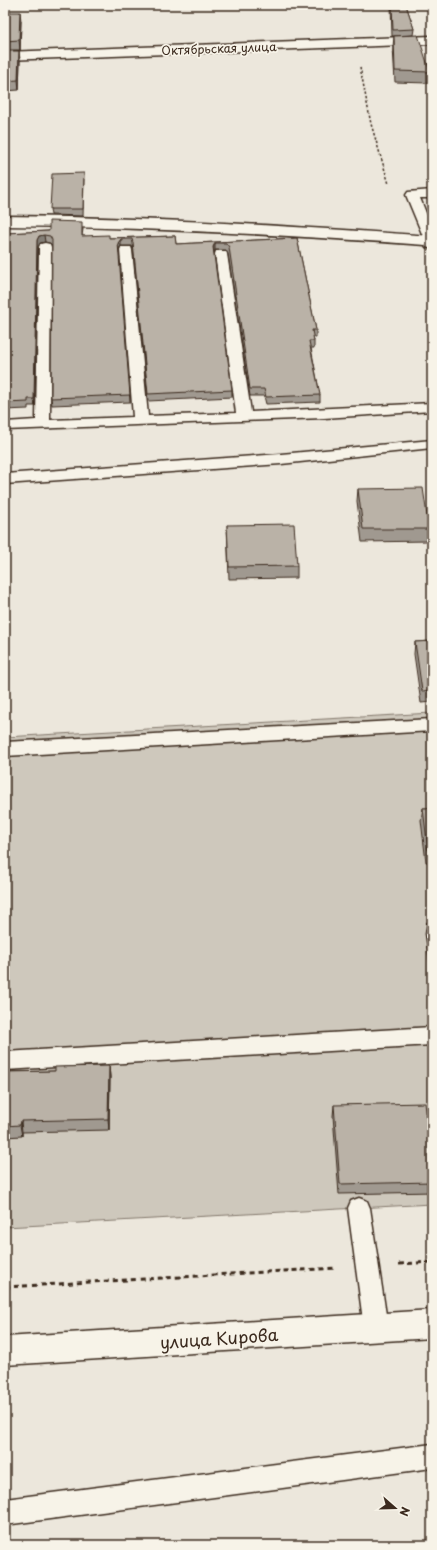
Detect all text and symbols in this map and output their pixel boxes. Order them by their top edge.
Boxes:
street label: Октябрьская улица [161,37,277,59]
street label: улица Кирова [159,1321,279,1355]
north arrow [375,1488,415,1528]
text: N [395,1505,414,1519]

